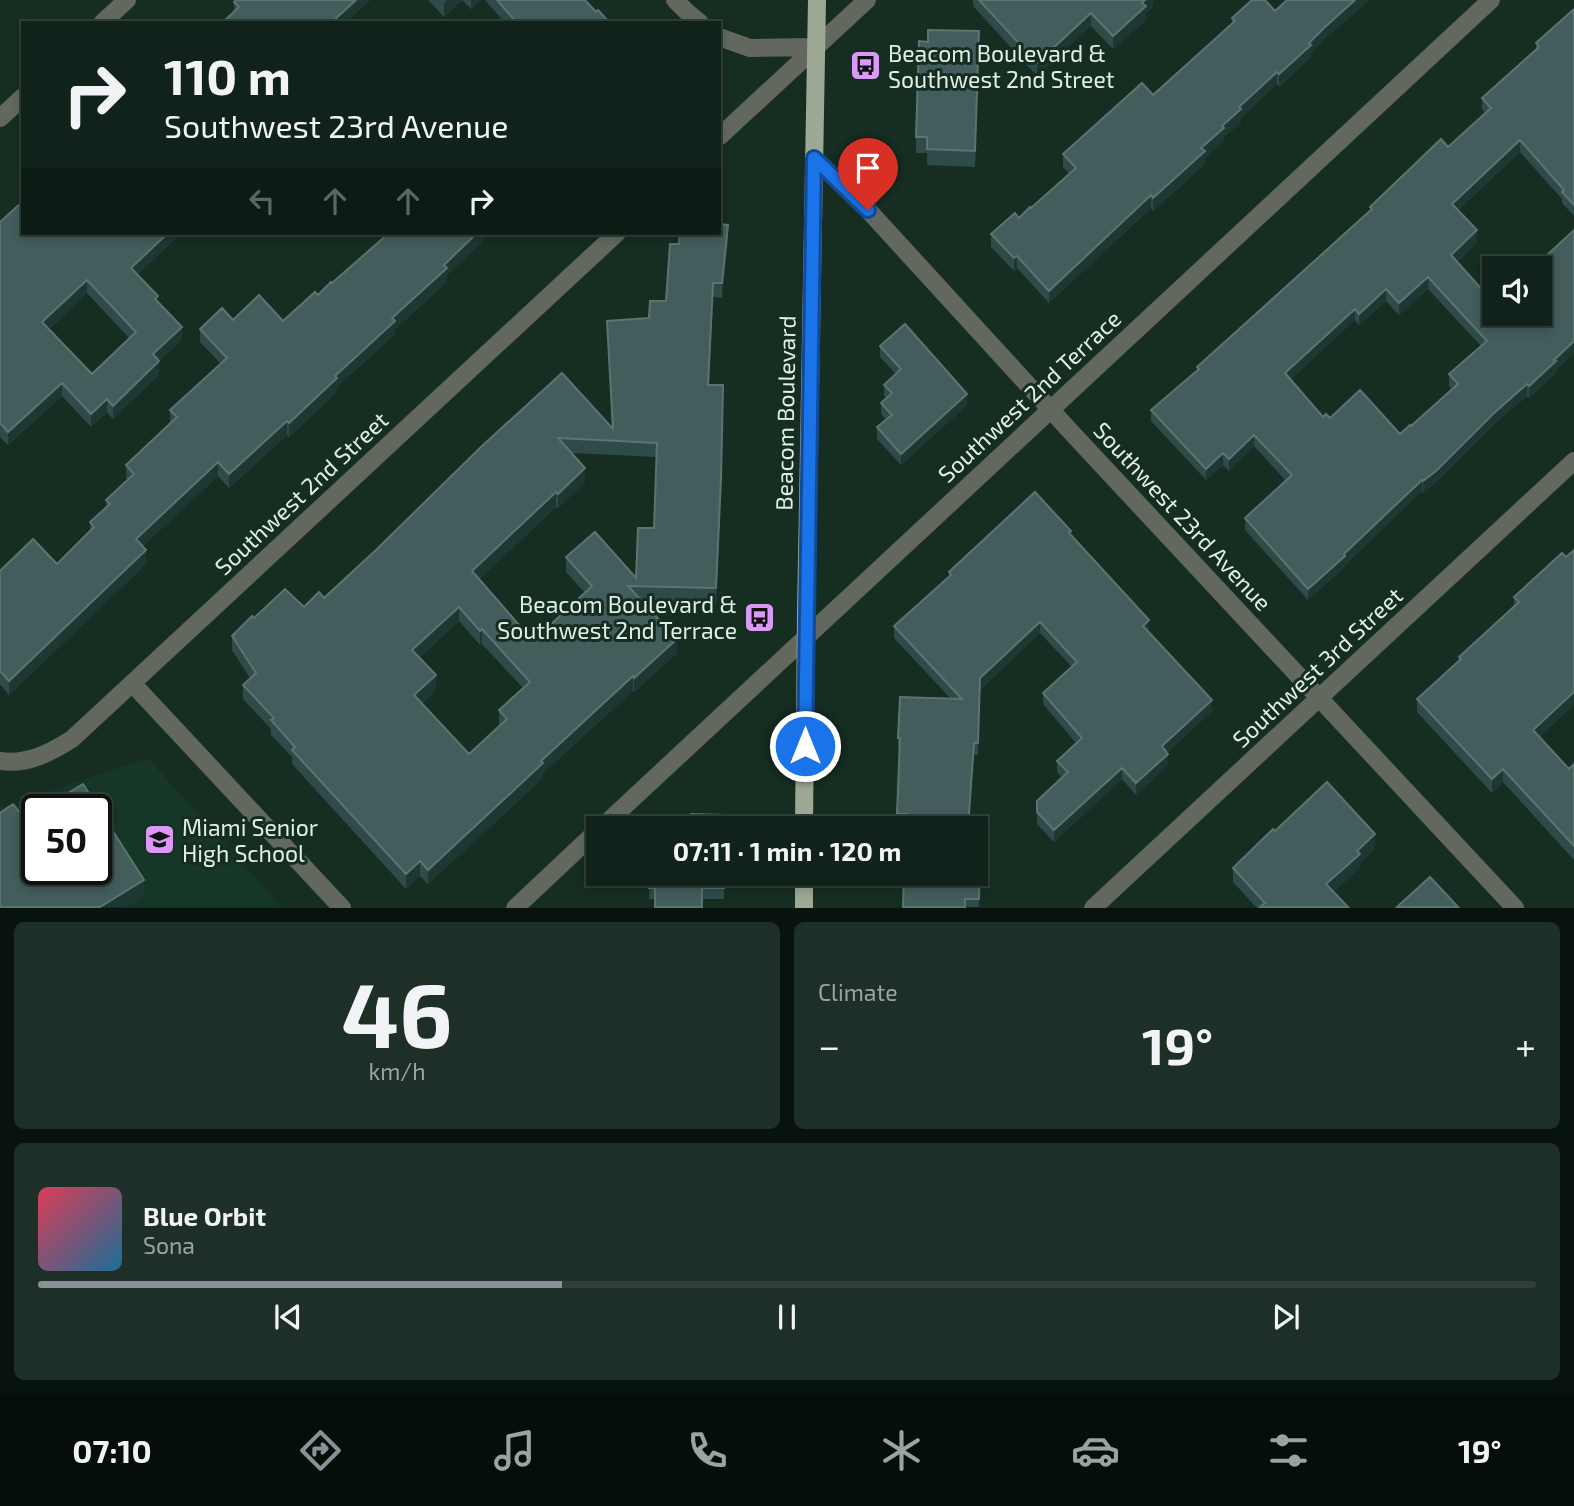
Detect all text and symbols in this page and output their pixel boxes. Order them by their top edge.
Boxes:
place label: Beacom Boulevard & Southwest 2nd Street [888,39,1115,93]
text: 110 m [164,46,291,105]
icon: right [49,49,140,140]
bus stop icon: Beacom Boulevard & Southwest 2nd Street [848,49,882,83]
text: Southwest 23rd Avenue [164,106,508,144]
pin [838,138,898,210]
icon: arrive [849,149,887,187]
icon: left [243,182,281,220]
icon: ahead [316,182,354,220]
icon: ahead [389,182,427,220]
icon: right [462,182,500,220]
map controls [1482,256,1552,326]
button: sound [1482,256,1552,326]
street label: Southwest 2nd Terrace [932,304,1126,488]
street label: Beacom Boulevard [769,315,801,511]
street label: Southwest 2nd Street [209,405,394,580]
street label: Southwest 23rd Avenue [1088,416,1278,616]
street label: Southwest 3rd Street [1226,581,1408,753]
place label: Beacom Boulevard & Southwest 2nd Terrace [497,590,737,644]
bus stop icon: Beacom Boulevard & Southwest 2nd Terrace [743,600,777,634]
position arrow [768,709,842,783]
speed limit sign: 50 [21,794,112,885]
place label: Miami Senior High School [182,813,318,867]
school or university icon: Miami Senior High School [142,823,176,857]
text: 07:11 · 1 min · 120 m [673,835,901,866]
text: 46 [341,957,453,1066]
text: Climate [818,978,898,1006]
text: 19° [1142,1013,1213,1075]
text: − [818,1022,840,1068]
text: + [1515,1022,1536,1068]
text: km/h [368,1057,426,1085]
text: Blue Orbit [143,1200,266,1231]
text: Sona [143,1231,195,1259]
icon: previous [269,1298,307,1336]
icon: pause [768,1298,806,1336]
icon: next [1267,1298,1305,1336]
icon: directions [296,1426,345,1475]
icon: music [490,1426,539,1475]
icon: phone [683,1426,732,1475]
icon: climate [877,1426,926,1475]
icon: car [1071,1426,1120,1475]
icon: filters [1264,1426,1313,1475]
text: 07:10 [72,1431,152,1469]
text: 19° [1458,1431,1502,1469]

